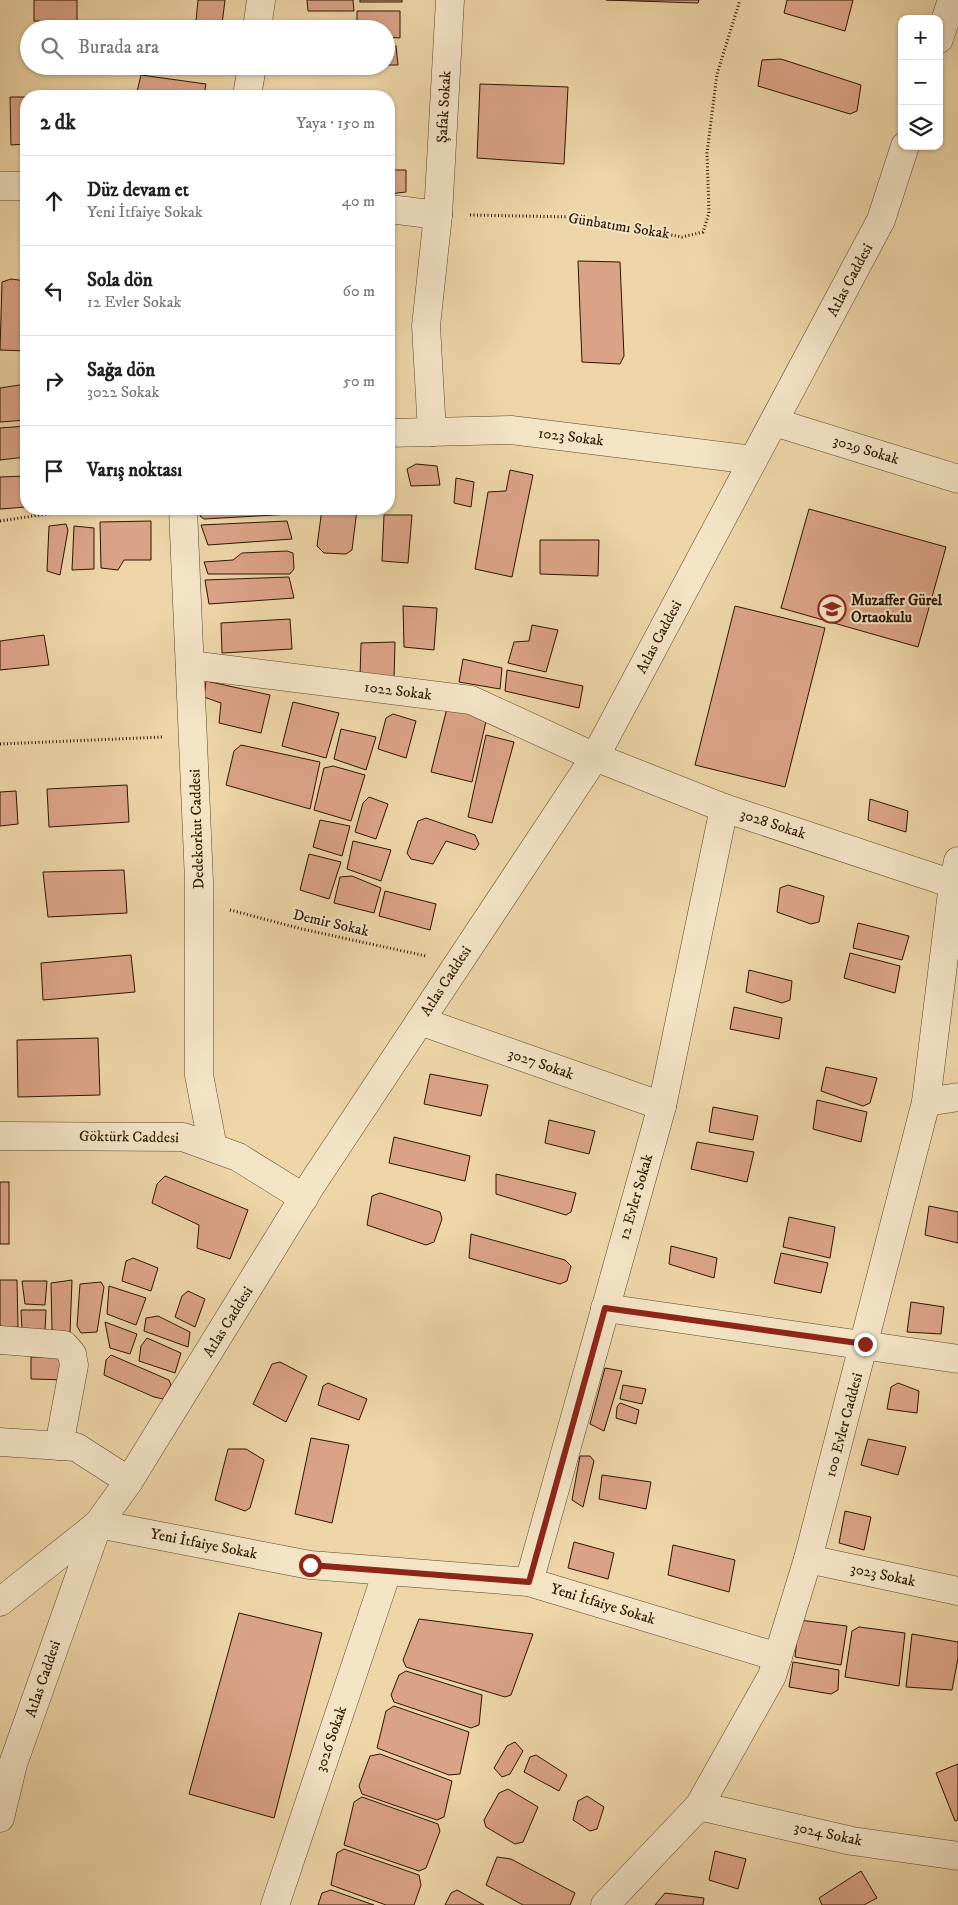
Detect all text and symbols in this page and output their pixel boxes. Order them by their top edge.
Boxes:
map controls [898,15,943,150]
button: + [898,15,943,60]
search box [20,20,395,75]
icon: search [38,34,66,62]
text: Burada ara [78,36,159,59]
button: − [898,60,943,105]
street label: Şafak Sokak [433,70,455,144]
button: layers [898,105,943,150]
text: 2 dk [40,110,76,136]
text: Yaya · 150 m [296,113,375,133]
text: Düz devam et [87,179,189,202]
icon: ahead [40,187,68,215]
text: 40 m [342,191,375,211]
text: Yeni İtfaiye Sokak [87,202,203,222]
street label: Günbatımı Sokak [567,209,672,243]
street label: Atlas Caddesi [823,240,877,320]
text: Sola dön [87,269,153,292]
icon: left [40,277,68,305]
text: 60 m [343,281,375,301]
text: 12 Evler Sokak [87,292,181,312]
text: Sağa dön [87,359,155,382]
icon: right [40,367,68,395]
text: 50 m [343,371,375,391]
text: 3022 Sokak [87,382,160,402]
street label: 1023 Sokak [537,424,605,451]
street label: 3029 Sokak [831,431,902,469]
icon: arrive [40,457,68,485]
text: Varış noktası [87,459,182,482]
place label: Muzaffer Gürel Ortaokulu [851,591,942,627]
school or university icon: Muzaffer Gürel Ortaokulu [817,594,847,624]
street label: Atlas Caddesi [632,597,686,677]
street label: 1022 Sokak [363,677,433,705]
street label: Dedekorkut Caddesi [185,768,209,889]
street label: 3028 Sokak [738,804,809,844]
street label: Demir Sokak [291,905,372,941]
street label: Atlas Caddesi [416,942,476,1020]
street label: 3027 Sokak [506,1044,577,1084]
street label: Göktürk Caddesi [79,1127,179,1147]
street label: 12 Evler Sokak [615,1151,657,1242]
street label: Atlas Caddesi [199,1283,257,1361]
route end [854,1333,877,1356]
street label: 100 Evler Caddesi [821,1371,867,1479]
street label: Yeni İtfaiye Sokak [149,1524,260,1564]
route start [299,1554,322,1577]
street label: 3023 Sokak [849,1559,918,1591]
street label: Yeni İtfaiye Sokak [548,1579,658,1629]
street label: Atlas Caddesi [21,1638,65,1720]
street label: 3026 Sokak [311,1703,351,1774]
street label: 3024 Sokak [792,1818,864,1851]

